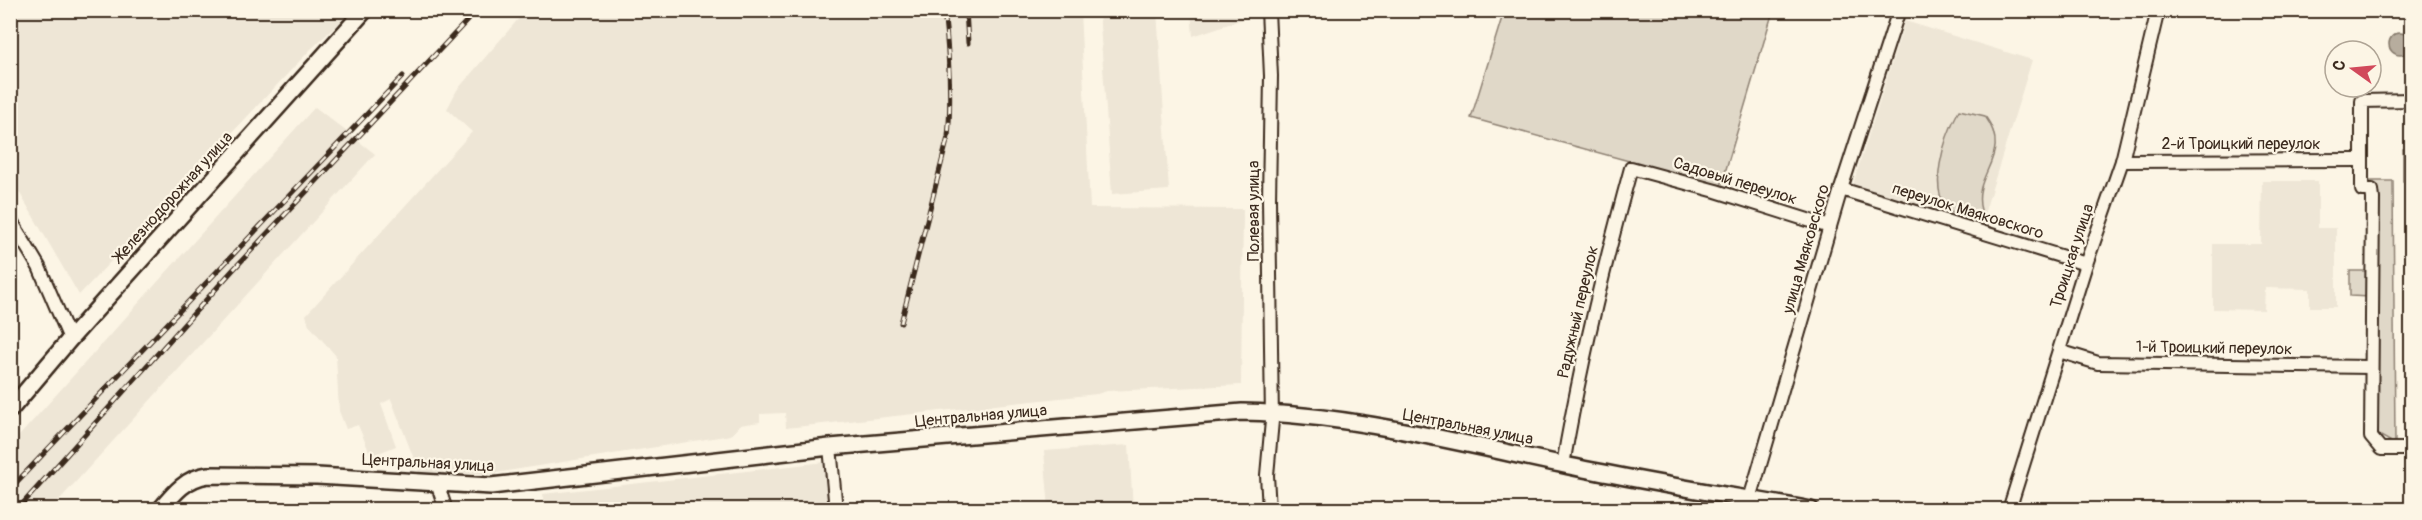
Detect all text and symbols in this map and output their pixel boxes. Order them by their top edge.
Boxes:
north arrow [2323,39,2383,99]
text: С [2329,58,2350,73]
street label: Железнодорожная улица [107,128,237,269]
street label: 2-й Троицкий переулок [2161,134,2321,154]
street label: Садовый переулок [1671,153,1799,209]
street label: Полевая улица [1244,161,1264,261]
street label: переулок Маяковского [1890,178,2047,244]
street label: улица Маяковского [1778,182,1834,317]
street label: Троицкая улица [2046,201,2098,311]
street label: Радужный переулок [1553,244,1603,380]
street label: 1-й Троицкий переулок [2136,337,2292,359]
street label: Центральная улица [914,400,1048,432]
street label: Центральная улица [1401,405,1535,449]
street label: Центральная улица [361,450,495,476]

